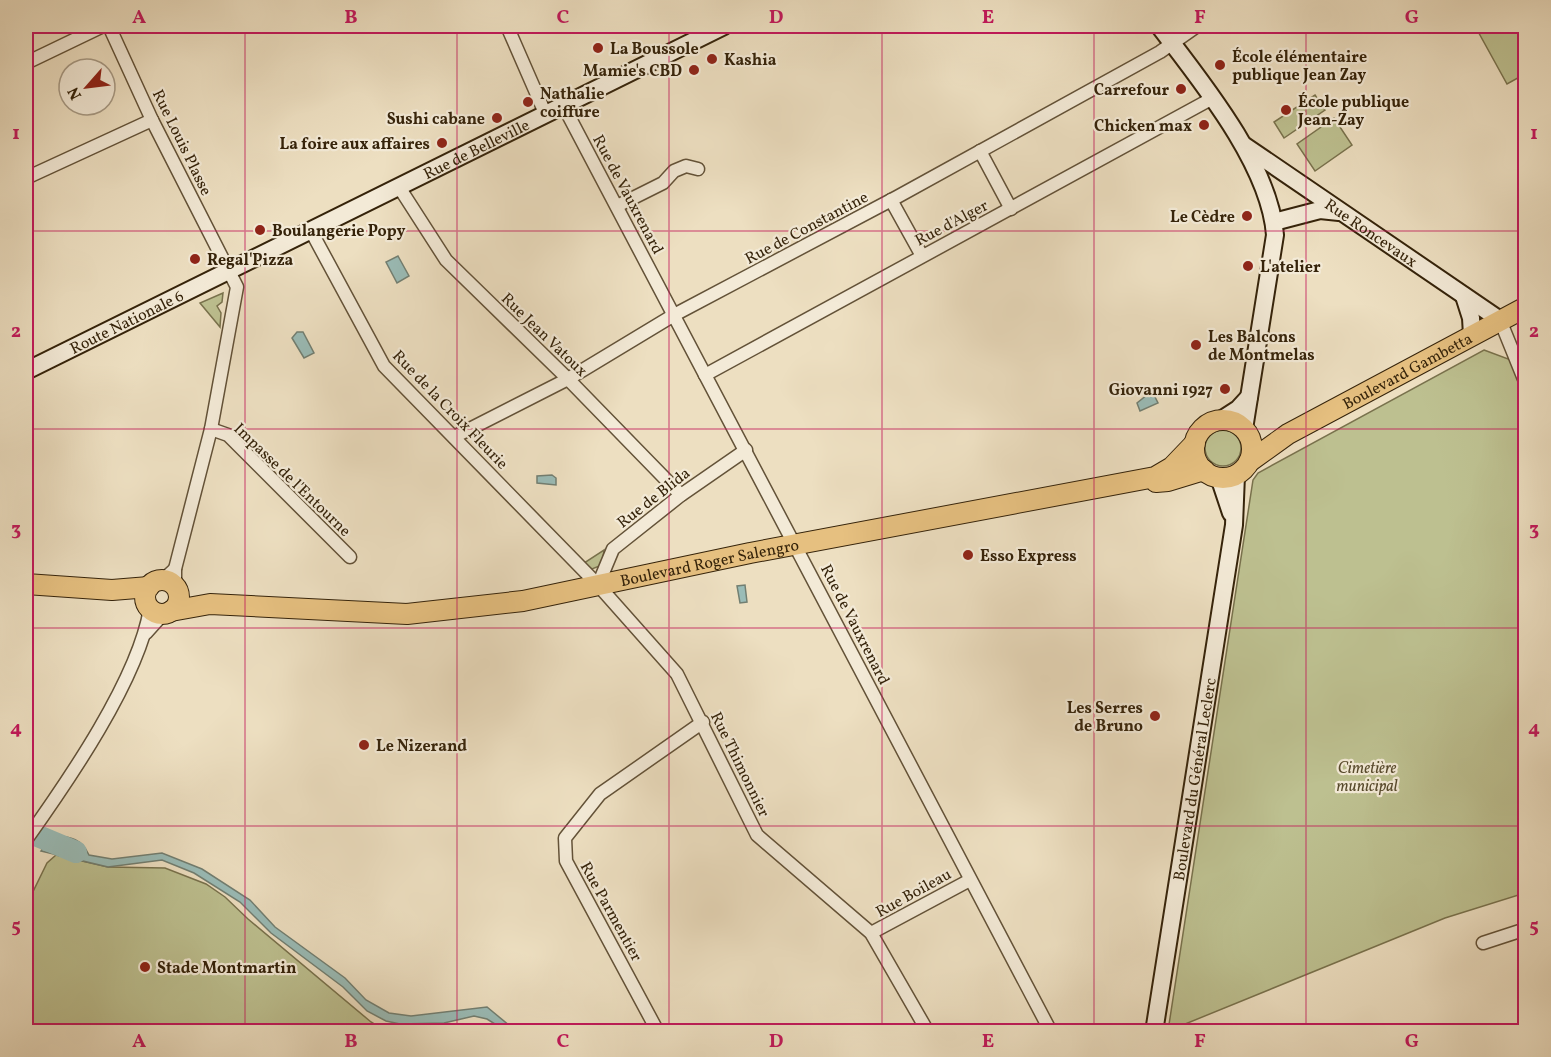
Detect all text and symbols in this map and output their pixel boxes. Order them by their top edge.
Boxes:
text: A [132,4,146,32]
text: B [344,4,358,32]
text: C [557,4,570,32]
text: D [769,4,783,32]
text: E [982,4,994,32]
text: F [1194,4,1206,32]
text: G [1405,4,1419,32]
place label: La Boussole [610,39,699,61]
marker: La Boussole [591,41,605,55]
place label: École élémentaire publique Jean Zay [1232,47,1367,87]
place label: Kashia [724,50,777,72]
marker: Kashia [705,52,719,66]
north arrow [57,57,117,117]
marker: École élémentaire publique Jean Zay [1213,58,1227,72]
place label: Mamie's CBD [583,61,682,83]
marker: Mamie's CBD [687,63,701,77]
place label: Carrefour [1094,80,1169,102]
text: N [63,82,88,103]
marker: Carrefour [1174,82,1188,96]
place label: Nathalie coiffure [540,84,604,124]
street label: Rue Louis Plasse [146,86,216,200]
place label: École publique Jean-Zay [1297,92,1409,132]
marker: Nathalie coiffure [521,95,535,109]
marker: École publique Jean-Zay [1279,103,1293,117]
place label: Sushi cabane [387,109,485,131]
marker: Sushi cabane [490,111,504,125]
street label: Rue de Belleville [420,115,534,186]
place label: Chicken max [1094,116,1192,138]
marker: Chicken max [1197,118,1211,132]
text: 1 [12,120,20,148]
text: 1 [1530,120,1538,148]
street label: Rue de Vauxrenard [586,131,668,259]
place label: La foire aux affaires [280,134,430,156]
marker: La foire aux affaires [435,136,449,150]
street label: Rue de Constantine [741,187,872,271]
street label: Rue Roncevaux [1320,194,1421,273]
street label: Rue d'Alger [912,195,993,252]
place label: Le Cèdre [1170,207,1235,229]
marker: Le Cèdre [1240,209,1254,223]
place label: Boulangerie Popy [272,221,405,243]
marker: Boulangerie Popy [253,223,267,237]
place label: Regal'Pizza [207,250,294,272]
marker: Regal'Pizza [188,252,202,266]
place label: L'atelier [1260,257,1321,279]
marker: L'atelier [1241,259,1255,273]
street label: Route Nationale 6 [67,286,188,361]
street label: Rue Jean Vatoux [496,288,592,382]
text: 2 [11,318,21,346]
text: 2 [1529,318,1539,346]
place label: Les Balcons de Montmelas [1208,327,1315,367]
street label: Boulevard Gambetta [1339,329,1477,416]
marker: Les Balcons de Montmelas [1189,338,1203,352]
street label: Rue de la Croix Fleurie [387,346,512,475]
place label: Giovanni 1927 [1109,380,1213,402]
marker: Giovanni 1927 [1218,382,1232,396]
street label: Impasse de l'Entourne [228,419,355,542]
street label: Rue de Blida [613,463,695,534]
text: 3 [11,516,21,544]
text: 3 [1529,516,1539,544]
street label: Boulevard Roger Salengro [618,535,801,593]
place label: Esso Express [980,546,1077,568]
marker: Esso Express [961,548,975,562]
street label: Rue de Vauxrenard [814,561,894,689]
street label: Boulevard du Général Leclerc [1169,676,1223,882]
place label: Les Serres de Bruno [1067,698,1143,738]
street label: Rue Thimonnier [704,709,774,821]
marker: Les Serres de Bruno [1148,709,1162,723]
text: 4 [10,715,22,743]
text: 4 [1528,715,1540,743]
place label: Le Nizerand [376,736,467,758]
marker: Le Nizerand [357,738,371,752]
park label: Cimetière municipal [1336,758,1398,798]
street label: Rue Parmentier [574,858,647,966]
street label: Rue Boileau [872,864,956,924]
text: 5 [11,913,21,941]
text: 5 [1529,913,1539,941]
place label: Stade Montmartin [157,958,297,980]
marker: Stade Montmartin [138,960,152,974]
text: A [132,1028,146,1056]
text: B [344,1028,358,1056]
text: C [557,1028,570,1056]
text: D [769,1028,783,1056]
text: E [982,1028,994,1056]
text: F [1194,1028,1206,1056]
text: G [1405,1028,1419,1056]

